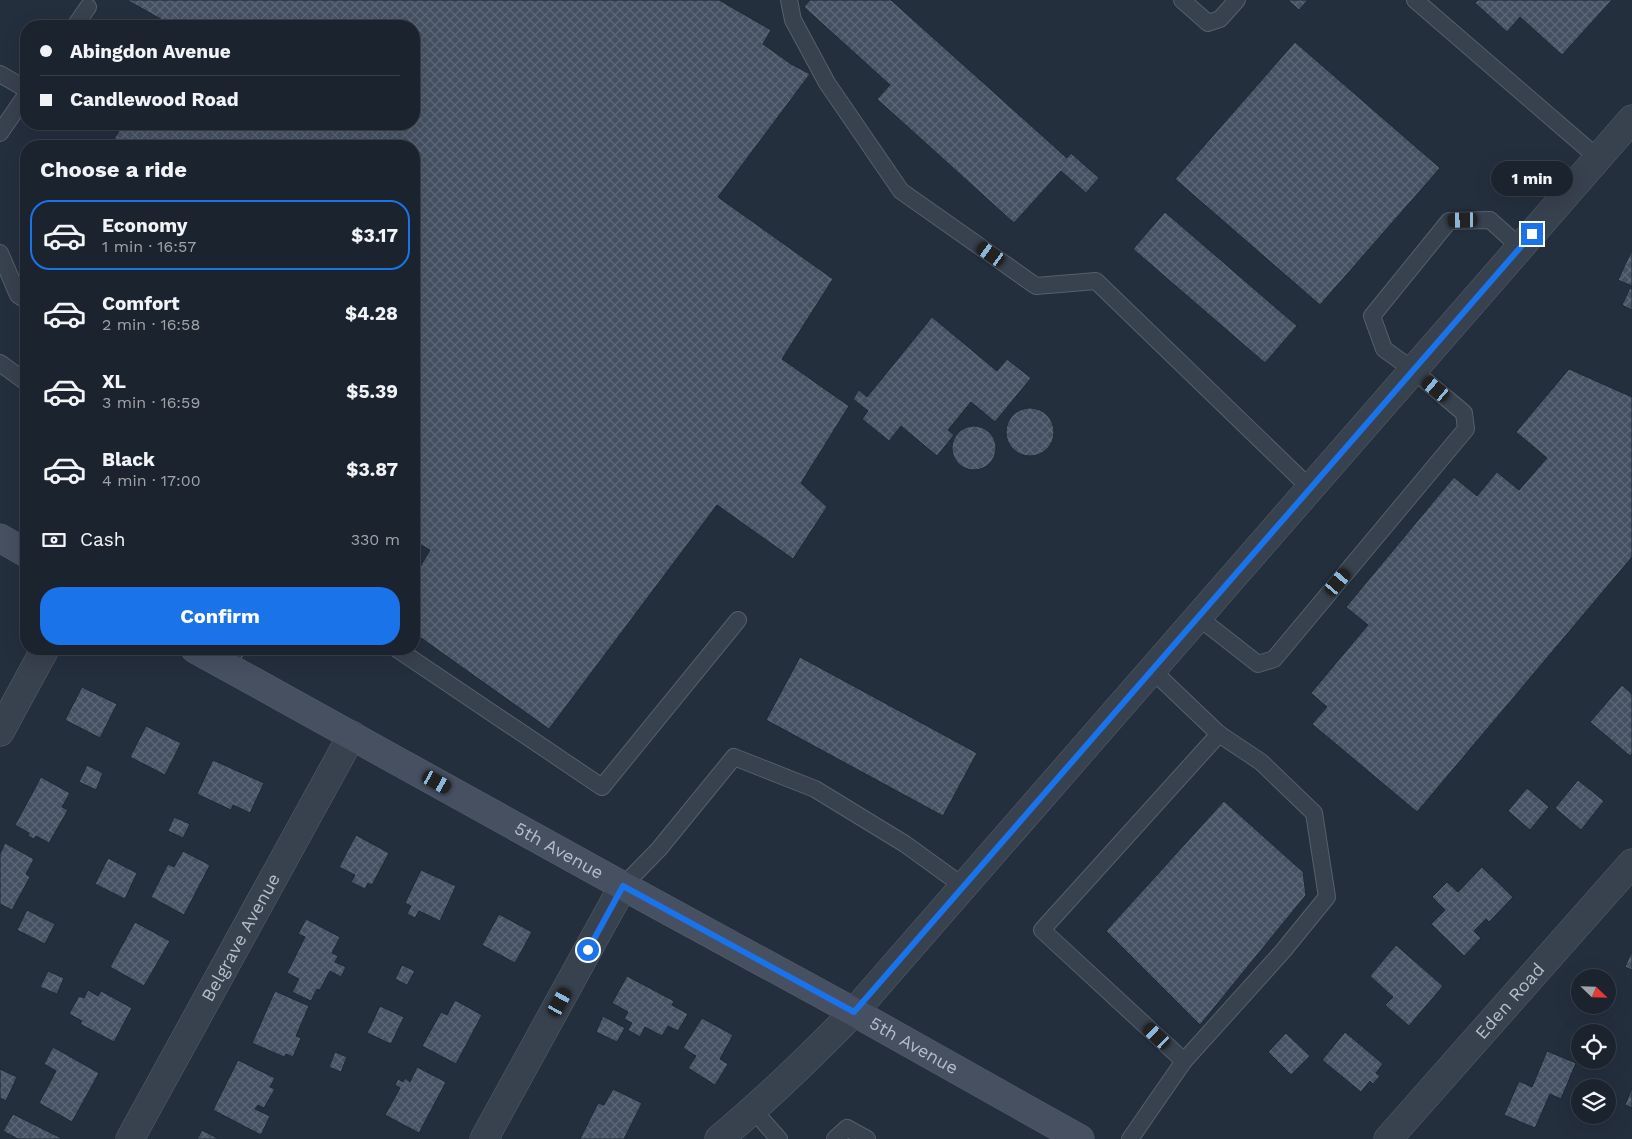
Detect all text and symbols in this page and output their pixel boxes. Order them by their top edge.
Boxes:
text: Abingdon Avenue [70,40,231,63]
text: Candlewood Road [70,88,239,111]
text: Choose a ride [40,157,187,182]
callout: 1 min [1491,162,1573,196]
text: 1 min [1511,169,1553,188]
car [1447,212,1478,228]
icon: car [42,213,87,258]
text: Economy [102,214,187,237]
route end [1521,223,1543,245]
text: $3.17 [351,224,398,247]
text: 1 min · 16:57 [102,237,196,256]
car [974,239,1007,269]
icon: car [42,291,87,336]
text: Comfort [102,292,180,315]
text: $4.28 [345,302,398,325]
text: 2 min · 16:58 [102,315,200,334]
icon: car [42,369,87,414]
text: XL [102,370,126,393]
car [1419,374,1452,404]
text: $5.39 [346,380,398,403]
text: 3 min · 16:59 [102,393,200,412]
icon: car [42,447,87,492]
text: Black [102,448,155,471]
text: $3.87 [346,458,398,481]
text: 4 min · 17:00 [102,471,201,490]
icon: cash [40,526,68,554]
text: Cash [80,528,126,551]
text: 330 m [351,530,400,549]
car [1322,566,1353,598]
button: Confirm [40,587,400,645]
car [420,768,453,796]
street label: 5th Avenue [511,817,607,883]
street label: Belgrave Avenue [197,869,284,1005]
route start [577,939,599,961]
street label: Eden Road [1470,959,1549,1043]
north arrow [1571,969,1616,1014]
map controls [1571,969,1616,1124]
car [546,985,573,1019]
street label: 5th Avenue [866,1012,962,1078]
car [1140,1020,1173,1052]
button: locate [1571,1024,1616,1069]
button: layers [1571,1079,1616,1124]

